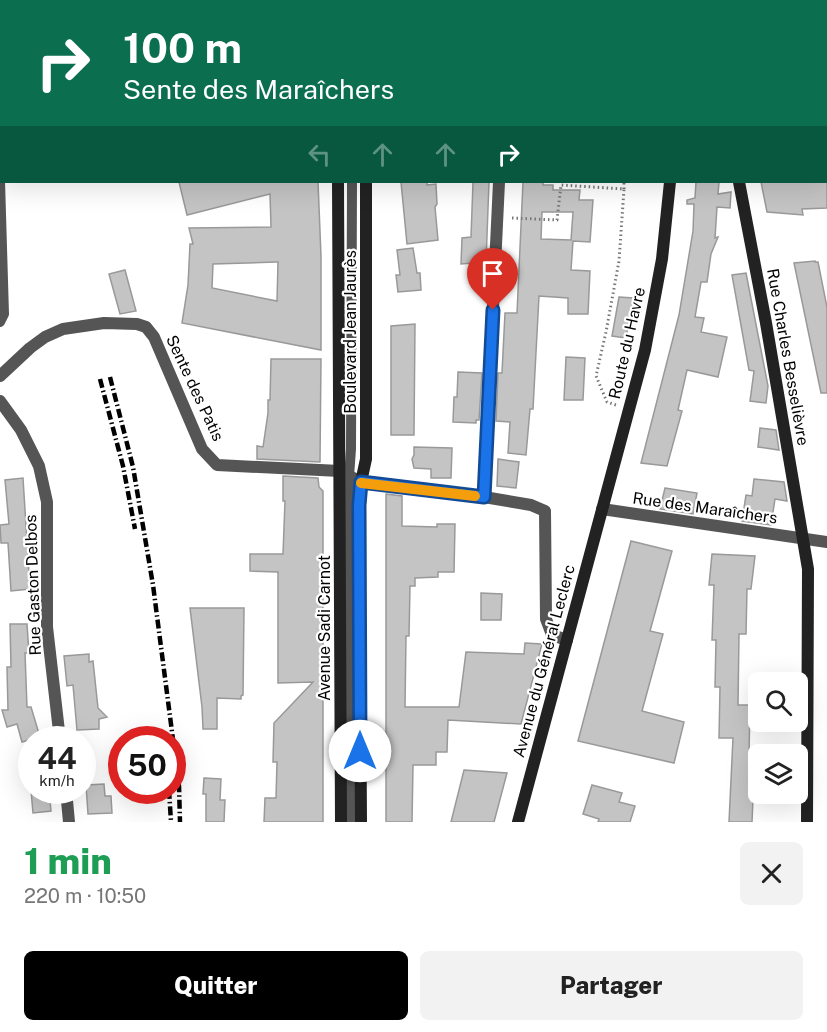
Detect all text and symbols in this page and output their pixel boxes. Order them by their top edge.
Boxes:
text: 100 m [123,23,242,72]
icon: right [24,24,102,102]
text: Sente des Maraîchers [123,73,394,105]
icon: left [303,138,336,171]
icon: ahead [366,138,399,171]
icon: ahead [429,138,462,171]
icon: right [492,138,525,171]
pin [467,248,518,310]
street label: Boulevard Jean Jaurès [341,250,360,414]
icon: arrive [476,257,509,290]
street label: Rue Charles Besselièvre [763,267,813,447]
street label: Route du Havre [605,285,649,401]
street label: Sente des Patis [162,332,228,444]
street label: Rue des Maraîchers [631,488,779,528]
street label: Rue Gaston Delbos [21,514,45,656]
street label: Avenue Sadi Carnot [315,555,334,701]
street label: Avenue du Général Leclerc [509,563,579,759]
map controls [748,672,808,804]
button: search [748,672,808,732]
position arrow [328,719,392,783]
speed limit sign: 50 [108,726,186,804]
text: 44 [37,740,77,776]
button: layers [748,744,808,804]
text: km/h [39,772,75,789]
text: 1 min [24,840,112,882]
button: close [740,842,803,905]
text: 220 m · 10:50 [24,884,146,908]
button: Quitter [24,951,408,1020]
button: Partager [420,951,803,1020]

